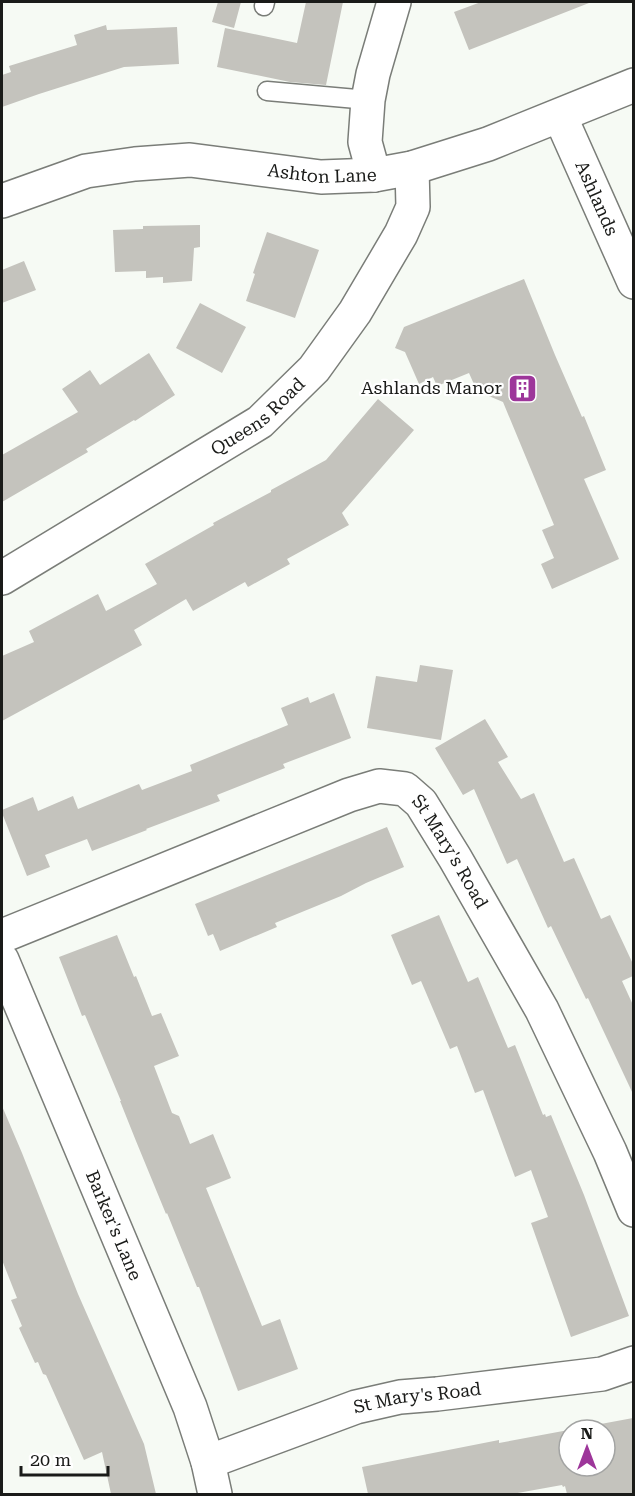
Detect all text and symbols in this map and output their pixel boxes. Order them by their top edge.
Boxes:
street label: Ashlands [571,157,623,239]
street label: Ashton Lane [267,159,377,187]
building icon: Ashlands Manor [507,372,539,404]
street label: Queens Road [207,373,309,459]
place label: Ashlands Manor [361,377,502,398]
street label: St Mary's Road [408,790,493,912]
street label: Barker's Lane [82,1167,147,1283]
street label: St Mary's Road [351,1378,483,1417]
north arrow [557,1418,617,1478]
text: N [581,1424,593,1443]
scale bar [21,1439,108,1477]
text: 20 m [30,1449,71,1470]

